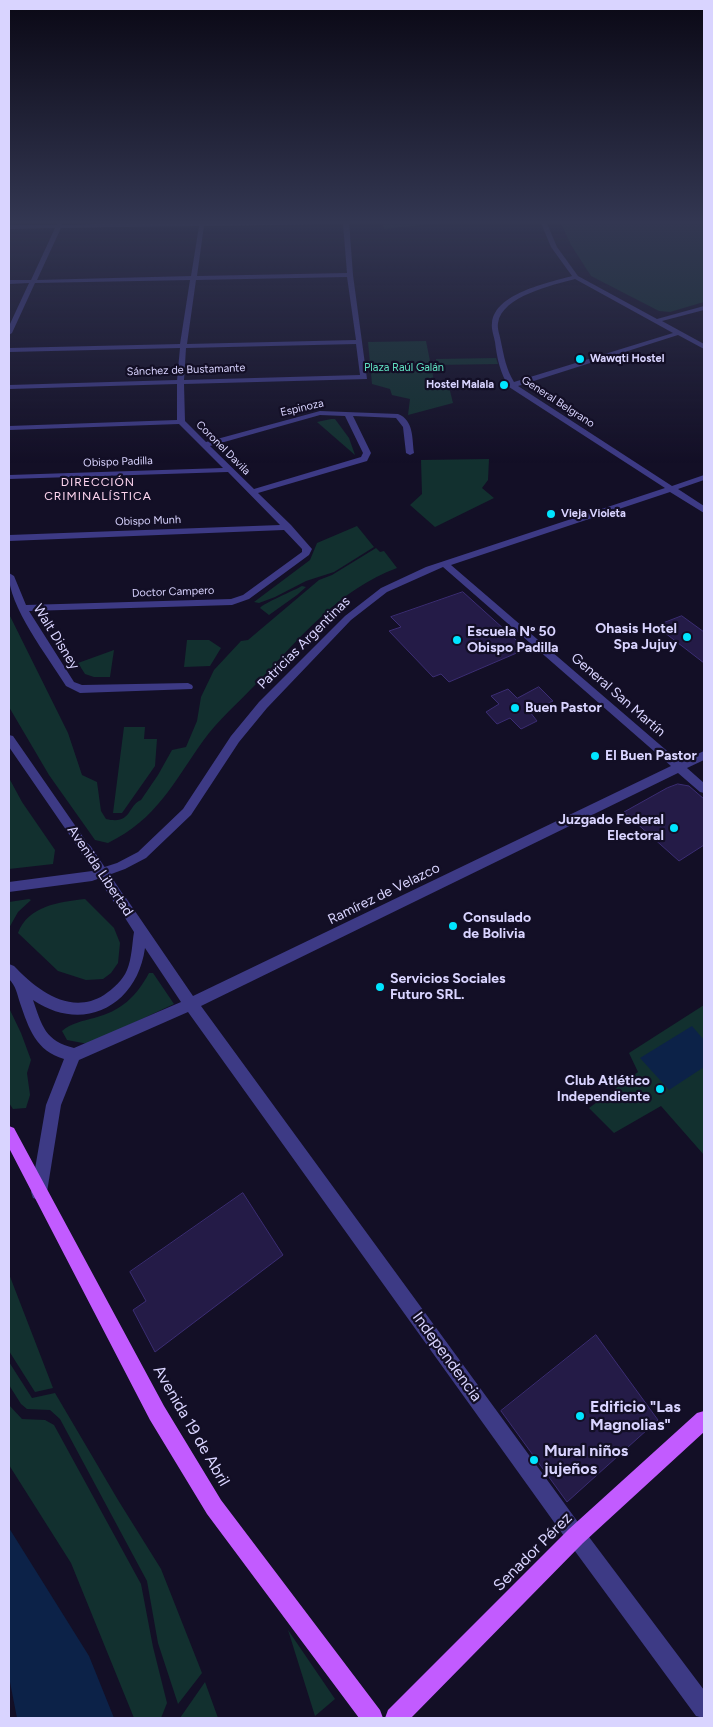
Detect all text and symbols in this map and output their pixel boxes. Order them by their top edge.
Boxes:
place label: Wawqti Hostel [590,352,664,366]
marker: Wawqti Hostel [574,353,586,365]
street label: Sánchez de Bustamante [126,361,246,379]
park label: Plaza Raúl Galán [364,361,444,375]
street label: General Belgrano [519,373,597,431]
place label: Hostel Malala [426,378,494,392]
marker: Hostel Malala [498,379,510,391]
street label: Espinoza [279,397,325,419]
street label: Coronel Davila [193,418,253,478]
street label: Obispo Padilla [83,454,153,470]
district label: DIRECCIÓN CRIMINALÍSTICA [42,475,154,503]
place label: Vieja Violeta [561,507,626,521]
marker: Vieja Violeta [545,508,557,520]
street label: Obispo Munh [115,513,181,529]
street label: Doctor Campero [132,584,214,600]
street label: Patricias Argentinas [254,593,354,693]
street label: Walt Disney [29,601,83,673]
place label: Ohasis Hotel Spa Jujuy [595,621,677,654]
place label: Escuela Nº 50 Obispo Padilla [467,624,559,656]
marker: Ohasis Hotel Spa Jujuy [681,631,693,643]
marker: Escuela Nº 50 Obispo Padilla [451,634,463,646]
street label: General San Martín [567,650,669,740]
place label: Buen Pastor [525,700,602,716]
marker: Buen Pastor [509,702,521,714]
place label: El Buen Pastor [605,748,697,764]
marker: El Buen Pastor [589,750,601,762]
place label: Juzgado Federal Electoral [558,812,664,844]
marker: Juzgado Federal Electoral [668,822,680,834]
street label: Avenida Libertad [63,823,137,919]
street label: Ramírez de Velazco [325,860,443,928]
place label: Consulado de Bolivia [463,910,531,942]
marker: Consulado de Bolivia [447,920,459,932]
place label: Servicios Sociales Futuro SRL. [390,971,505,1004]
marker: Servicios Sociales Futuro SRL. [374,981,386,993]
place label: Club Atlético Independiente [557,1073,650,1106]
marker: Club Atlético Independiente [654,1083,666,1095]
street label: Independencia [408,1308,486,1406]
street label: Avenida 19 de Abril [149,1362,233,1490]
place label: Edificio "Las Magnolias" [590,1397,681,1435]
marker: Edificio "Las Magnolias" [574,1410,586,1422]
place label: Mural niños jujeños [544,1441,628,1479]
marker: Mural niños jujeños [528,1454,540,1466]
street label: Senador Pérez [490,1509,576,1595]

